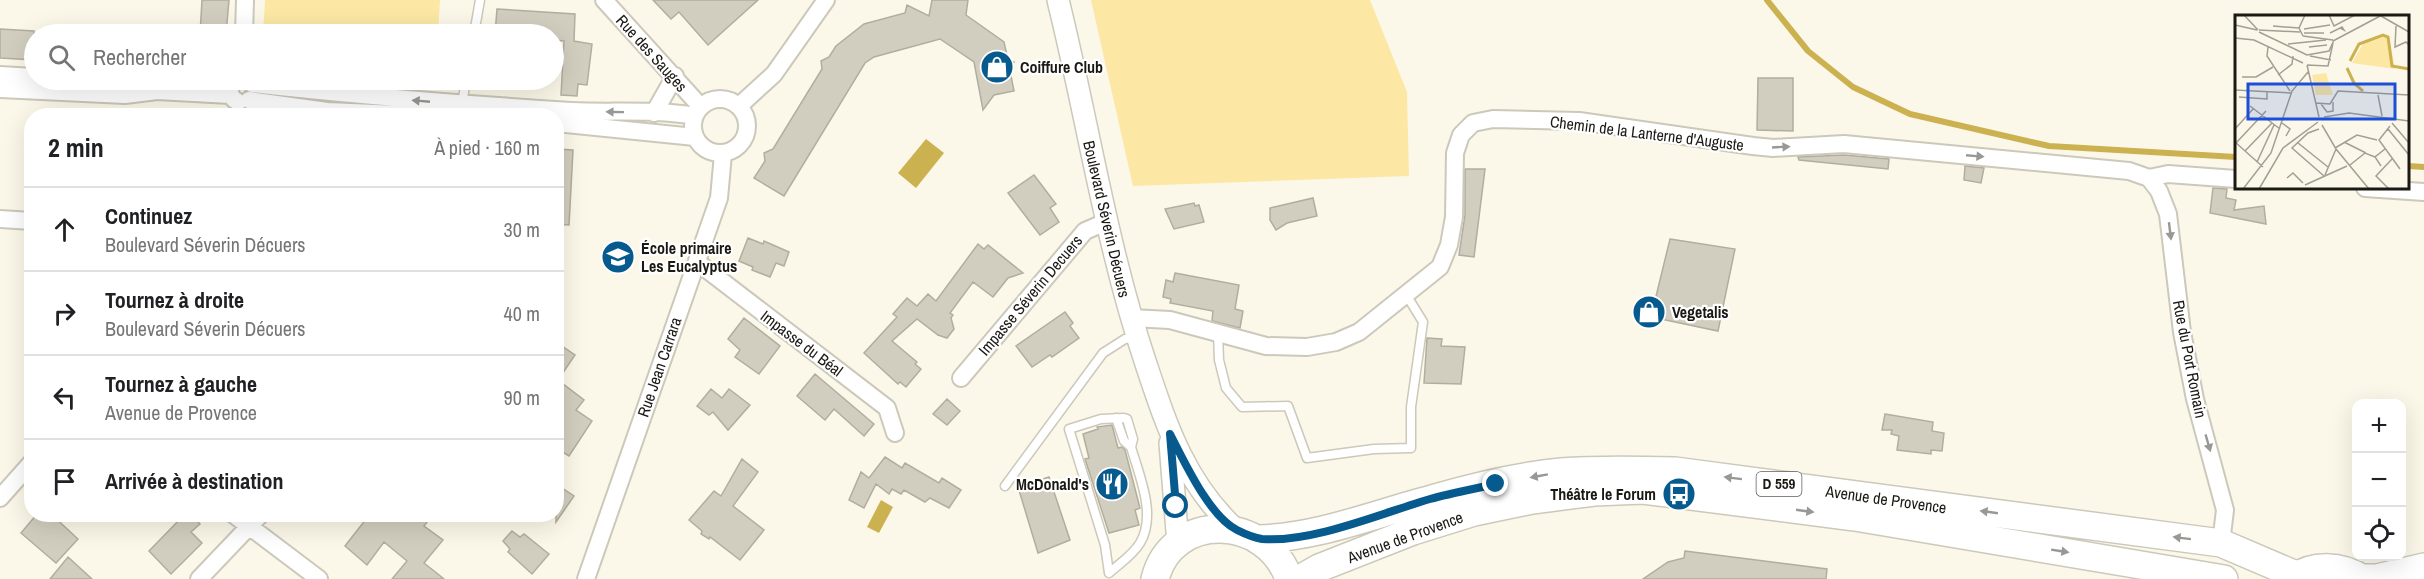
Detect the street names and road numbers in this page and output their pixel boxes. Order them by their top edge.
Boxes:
street label: Rue des Sauges [611,10,693,96]
street label: Chemin de la Lanterne d'Auguste [1549,110,1745,156]
street label: Boulevard Séverin Décuers [1078,138,1136,300]
street label: Impasse Séverin Decuers [973,230,1087,360]
street label: Rue du Port Romain [2168,298,2212,420]
street label: Impasse du Béal [756,305,848,381]
street label: Rue Jean Carrara [632,313,687,420]
road number: D 559 [1756,472,1802,496]
street label: Avenue de Provence [1823,480,1948,518]
street label: Avenue de Provence [1343,506,1466,568]

